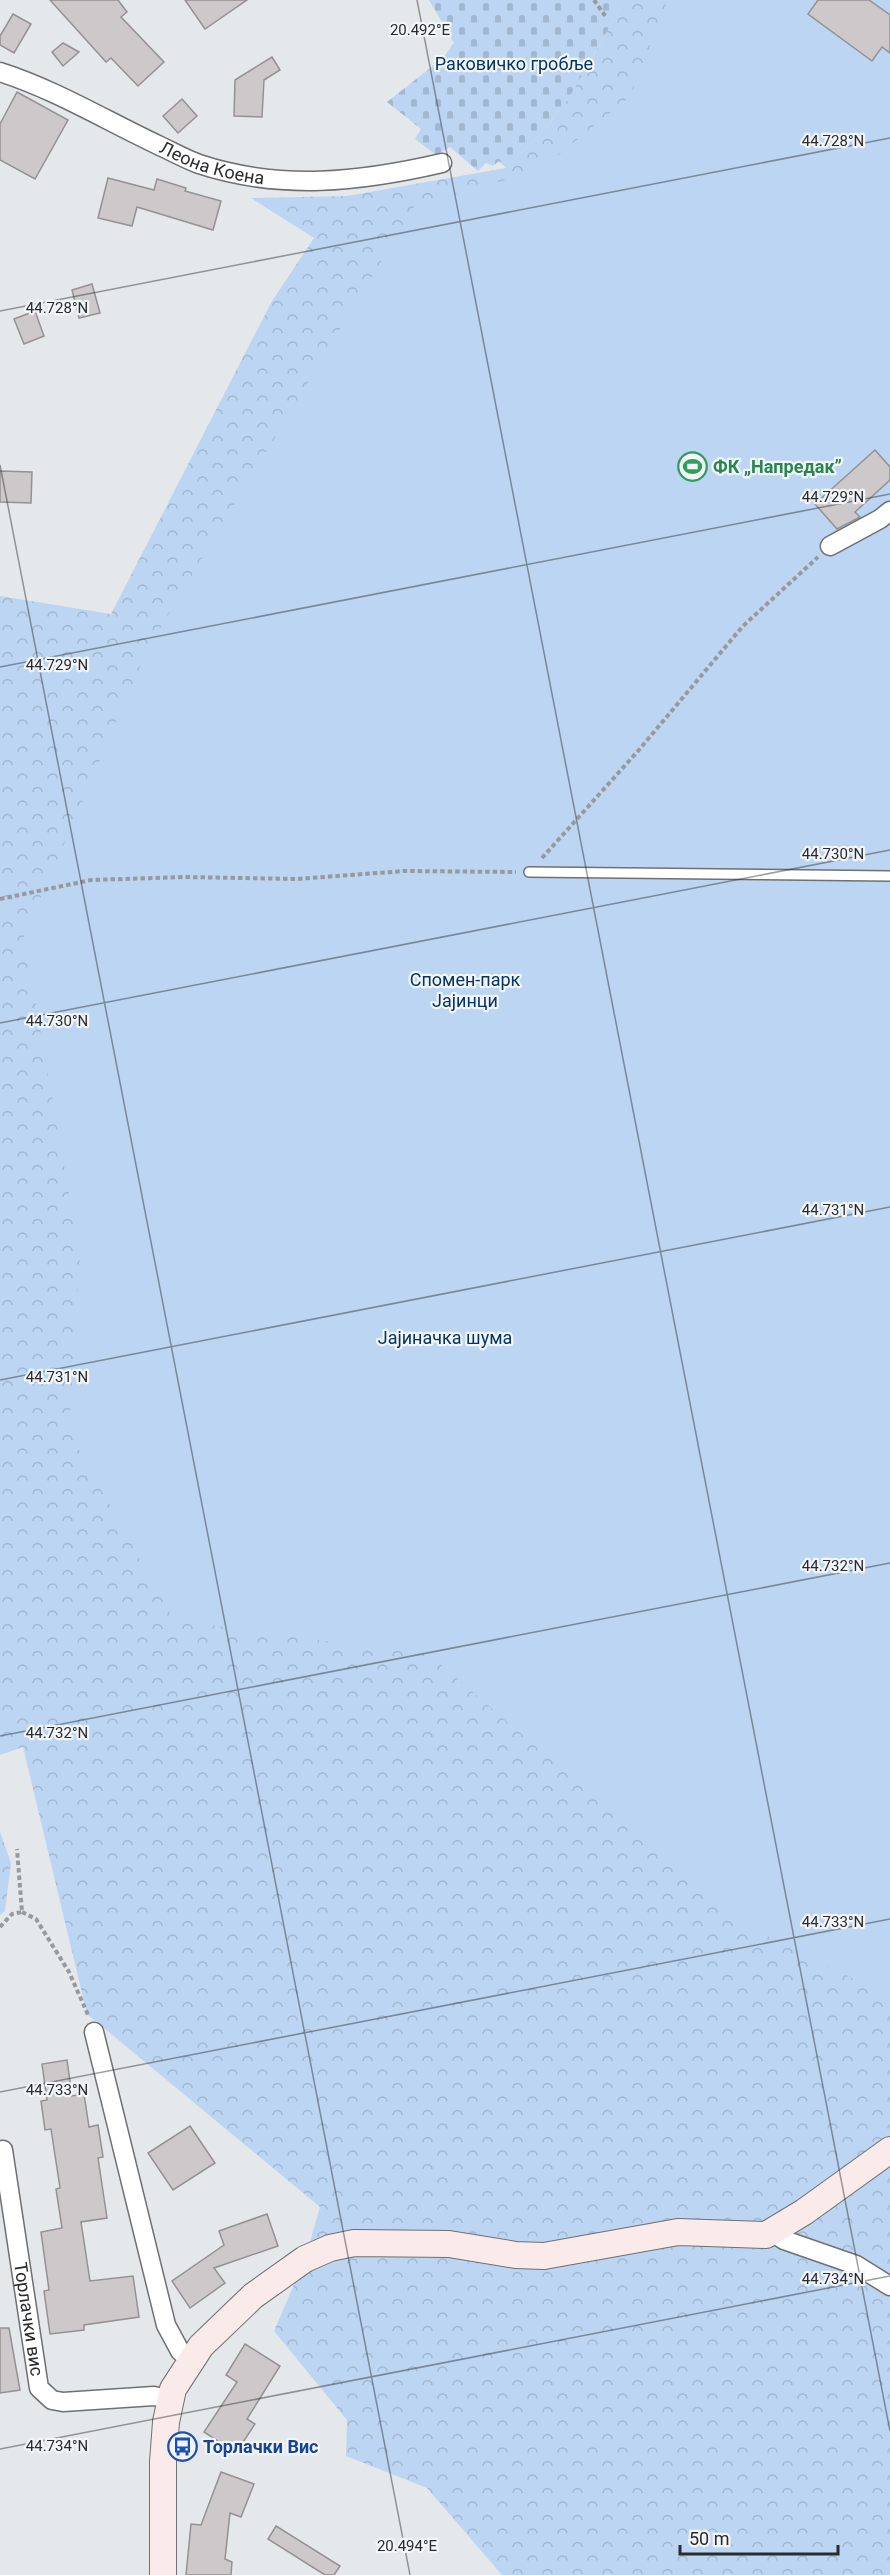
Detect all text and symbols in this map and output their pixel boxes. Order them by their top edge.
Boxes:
text: 20.492°E [390,21,451,39]
park label: Раковичко гробље [435,53,593,74]
text: 44.728°N [802,132,864,150]
street label: Леона Коена [157,137,266,188]
text: 44.728°N [26,299,88,317]
sports icon: ФК „Напредак” [676,451,708,483]
place label: ФК „Напредак” [713,456,842,477]
text: 44.729°N [802,488,864,506]
text: 44.729°N [26,656,88,674]
text: 44.730°N [802,845,864,863]
park label: Спомен-парк Јајинци [410,969,521,1011]
text: 44.730°N [26,1012,88,1030]
text: 44.731°N [802,1201,864,1219]
park label: Јајиначка шума [378,1327,512,1348]
text: 44.731°N [26,1368,88,1386]
text: 44.732°N [802,1557,864,1575]
text: 44.732°N [26,1724,88,1742]
text: 44.733°N [802,1913,864,1931]
text: 44.733°N [26,2081,88,2099]
street label: Торлачки вис [10,2261,48,2377]
text: 44.734°N [802,2270,864,2288]
bus stop icon: Торлачки Вис [166,2431,198,2463]
place label: Торлачки Вис [203,2436,318,2457]
text: 44.734°N [26,2437,88,2455]
scale bar [680,2518,838,2556]
text: 50 m [689,2528,729,2549]
text: 20.494°E [377,2537,438,2555]

